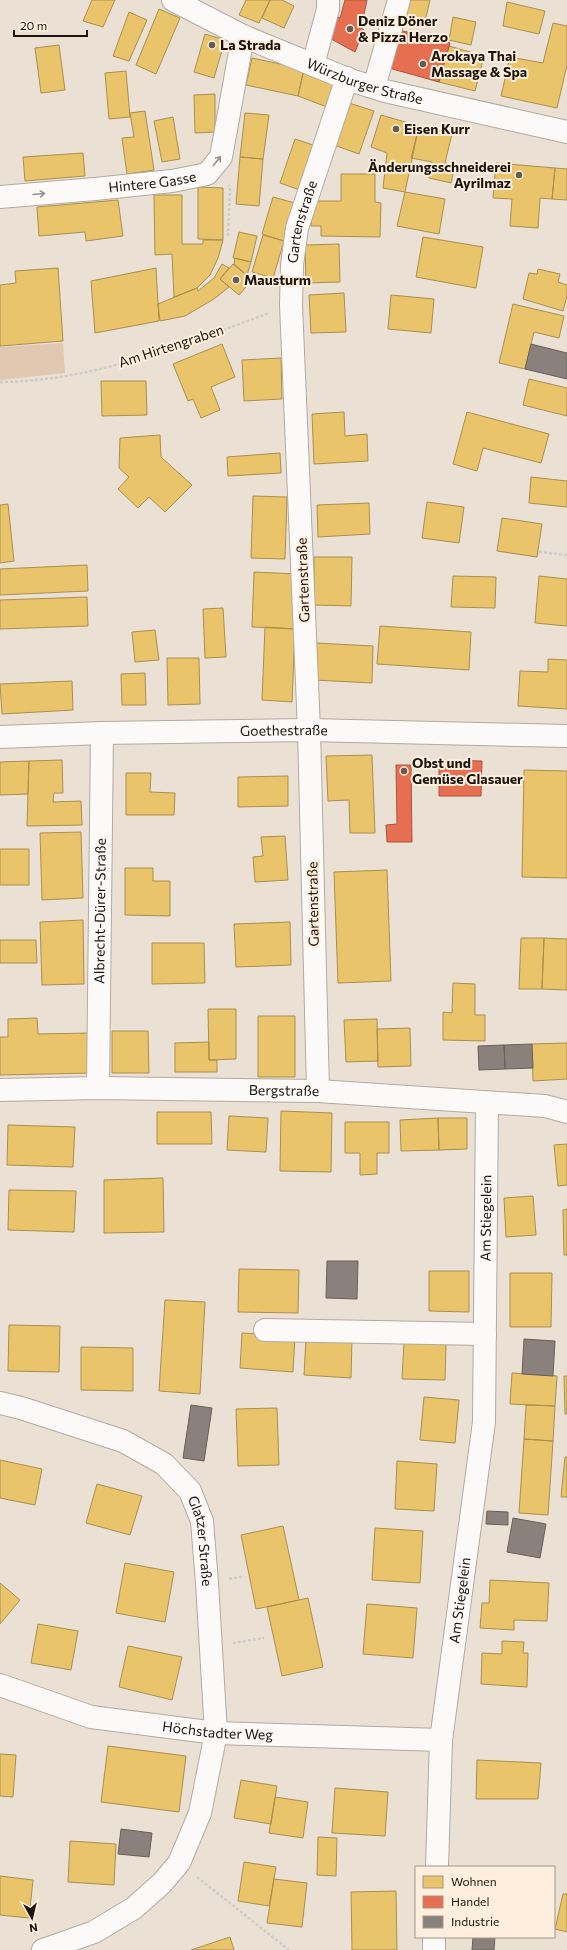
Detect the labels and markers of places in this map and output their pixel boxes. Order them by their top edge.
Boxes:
place label: Deniz Döner & Pizza Herzo [358,12,448,45]
marker: Deniz Döner & Pizza Herzo [345,24,355,34]
place label: La Strada [220,36,281,53]
marker: La Strada [207,40,217,50]
place label: Arokaya Thai Massage & Spa [431,47,527,80]
marker: Arokaya Thai Massage & Spa [418,59,428,69]
place label: Eisen Kurr [404,120,470,137]
marker: Eisen Kurr [391,124,401,134]
place label: Änderungsschneiderei Ayrilmaz [368,158,511,191]
marker: Änderungsschneiderei Ayrilmaz [514,170,524,180]
place label: Mausturm [244,271,311,288]
marker: Mausturm [231,275,241,285]
place label: Obst und Gemüse Glasauer [412,754,523,787]
marker: Obst und Gemüse Glasauer [399,766,409,776]

